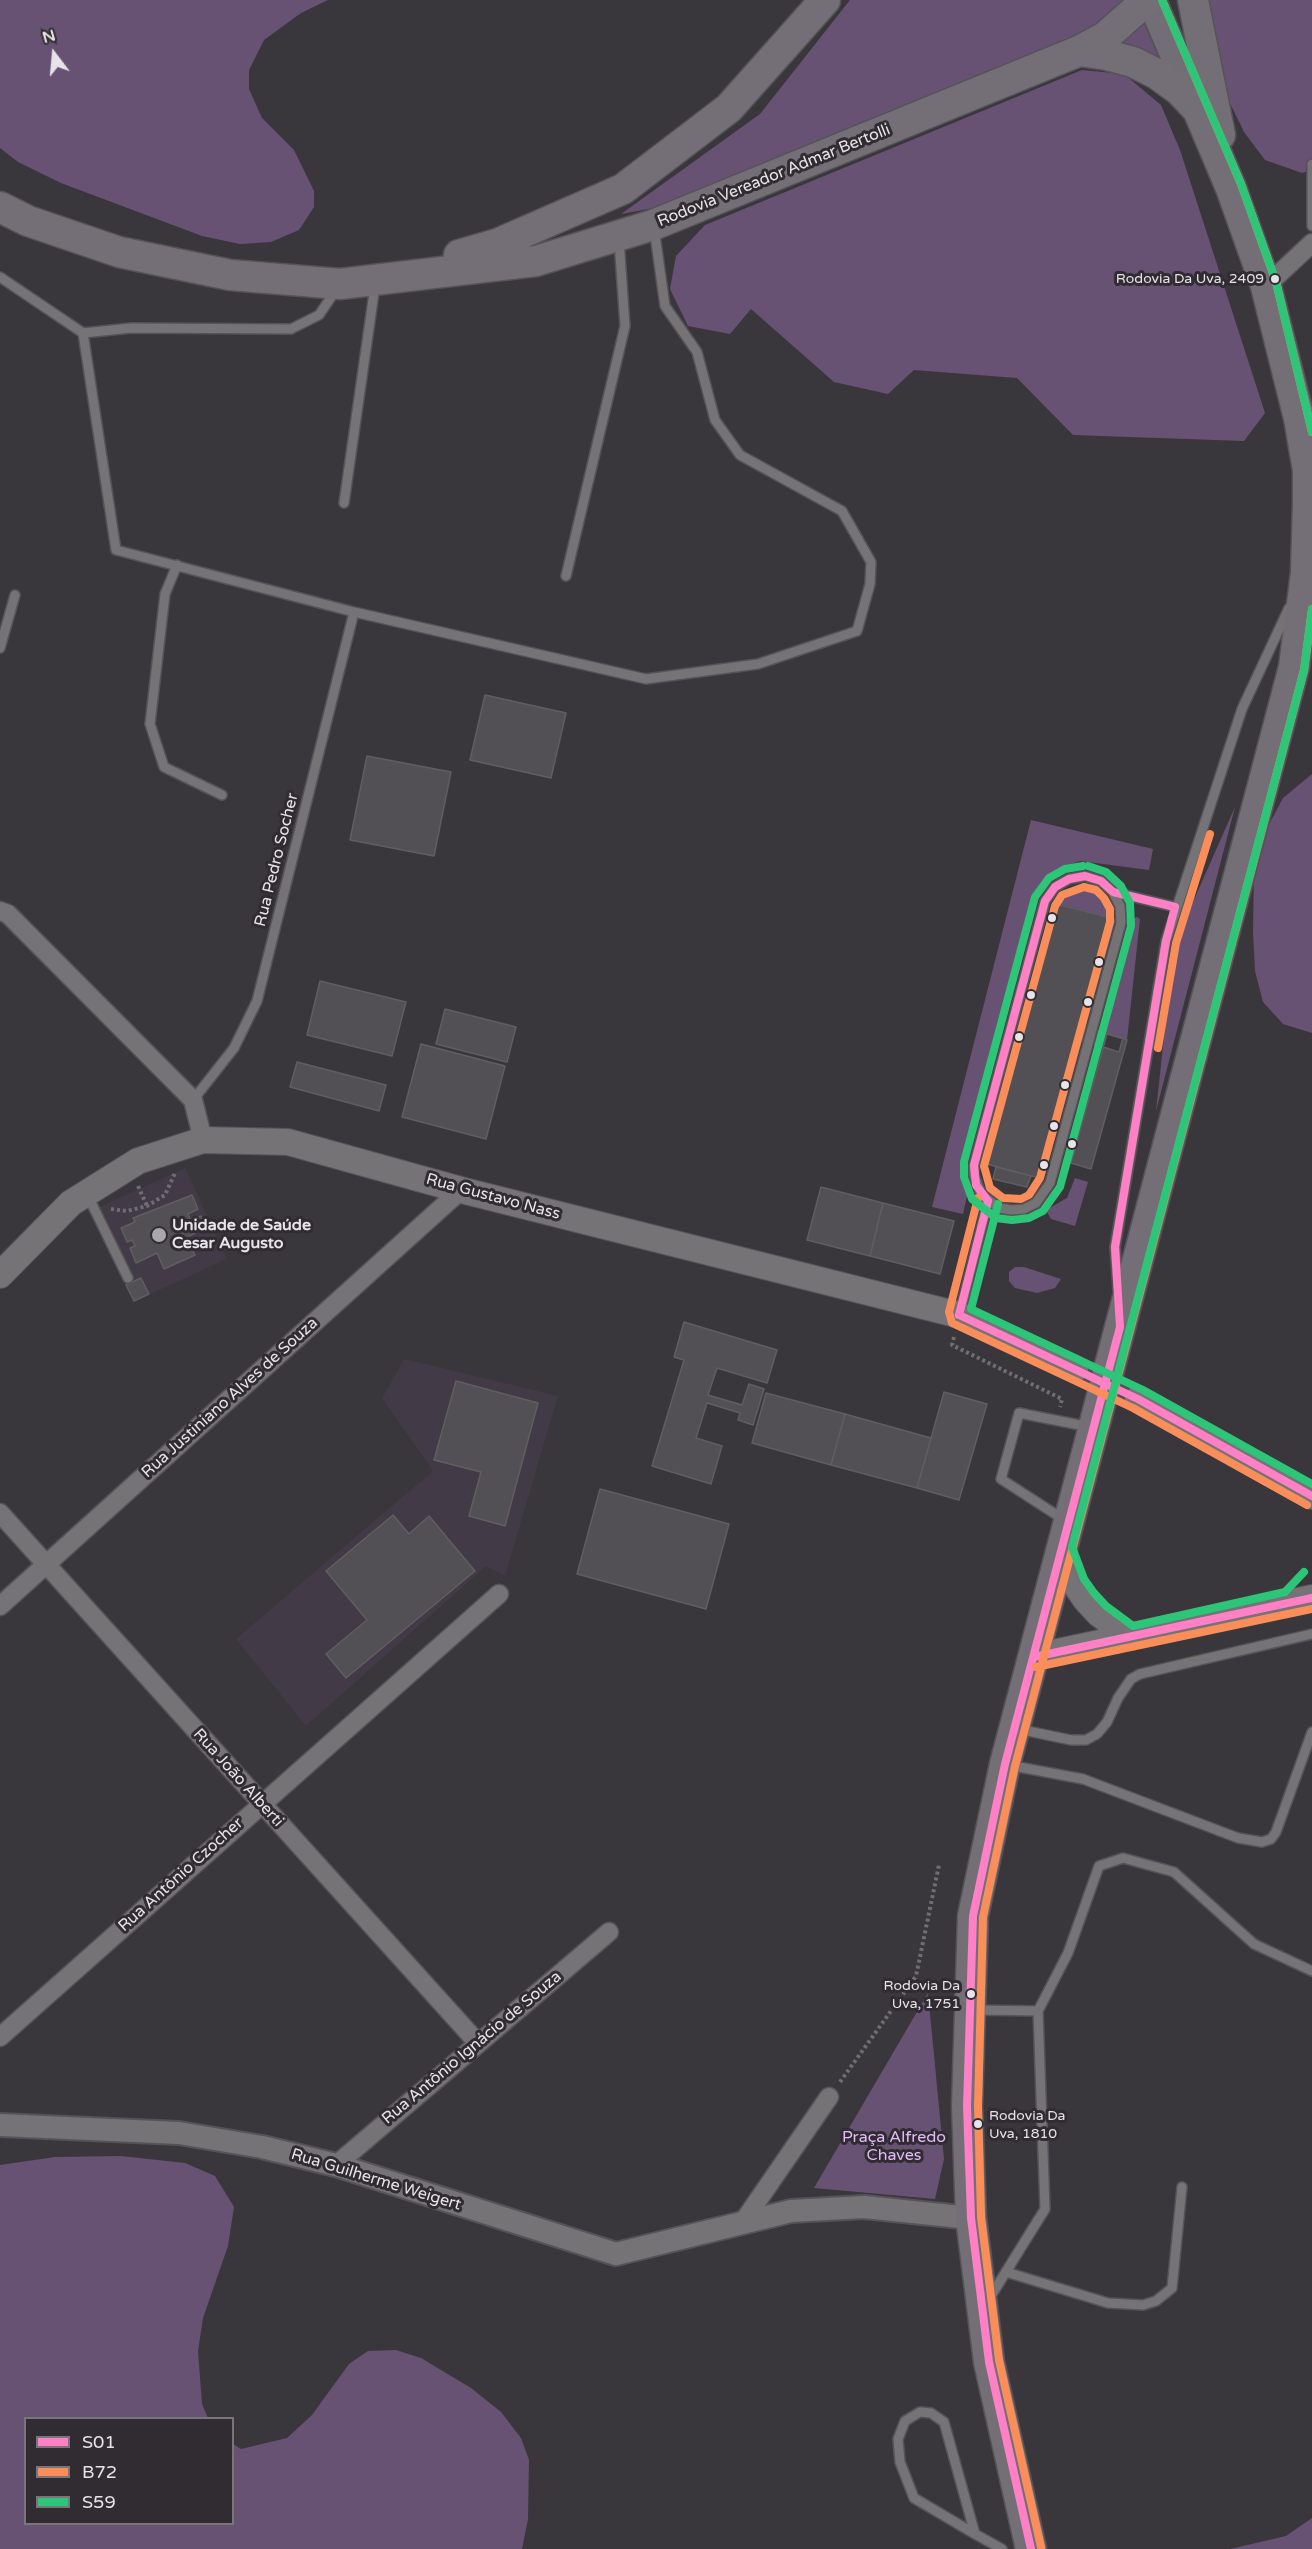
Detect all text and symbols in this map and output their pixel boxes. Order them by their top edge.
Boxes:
north arrow [24,24,84,84]
text: N [40,25,58,48]
street label: Rodovia Vereador Admar Bertolli [655,120,893,232]
place label: Rodovia Da Uva, 2409 [1116,271,1264,287]
marker: Rodovia Da Uva, 2409 [1269,273,1281,285]
street label: Rua Pedro Socher [251,791,303,929]
unlabelled marker [1046,912,1058,924]
unlabelled marker [1093,956,1105,968]
unlabelled marker [1025,989,1037,1001]
unlabelled marker [1082,996,1094,1008]
unlabelled marker [1013,1031,1025,1043]
unlabelled marker [1059,1079,1071,1091]
unlabelled marker [1048,1120,1060,1132]
unlabelled marker [1066,1138,1078,1150]
unlabelled marker [1038,1159,1050,1171]
street label: Rua Gustavo Nass [424,1170,562,1224]
place label: Unidade de Saúde Cesar Augusto [172,1216,311,1254]
marker: Unidade de Saúde Cesar Augusto [150,1226,168,1244]
street label: Rua Justiniano Alves de Souza [138,1314,322,1482]
street label: Rua João Alberti [189,1725,287,1831]
street label: Rua Antônio Czocher [115,1814,247,1936]
street label: Rua Antônio Ignácio de Souza [378,1967,566,2129]
place label: Rodovia Da Uva, 1751 [884,1978,960,2010]
marker: Rodovia Da Uva, 1751 [965,1988,977,2000]
place label: Rodovia Da Uva, 1810 [989,2108,1065,2140]
marker: Rodovia Da Uva, 1810 [972,2118,984,2130]
park label: Praça Alfredo Chaves [842,2128,946,2166]
street label: Rua Guilherme Weigert [289,2145,463,2215]
legend [24,2417,234,2525]
text: S01 [82,2431,116,2453]
text: B72 [82,2461,117,2483]
text: S59 [82,2491,116,2513]

